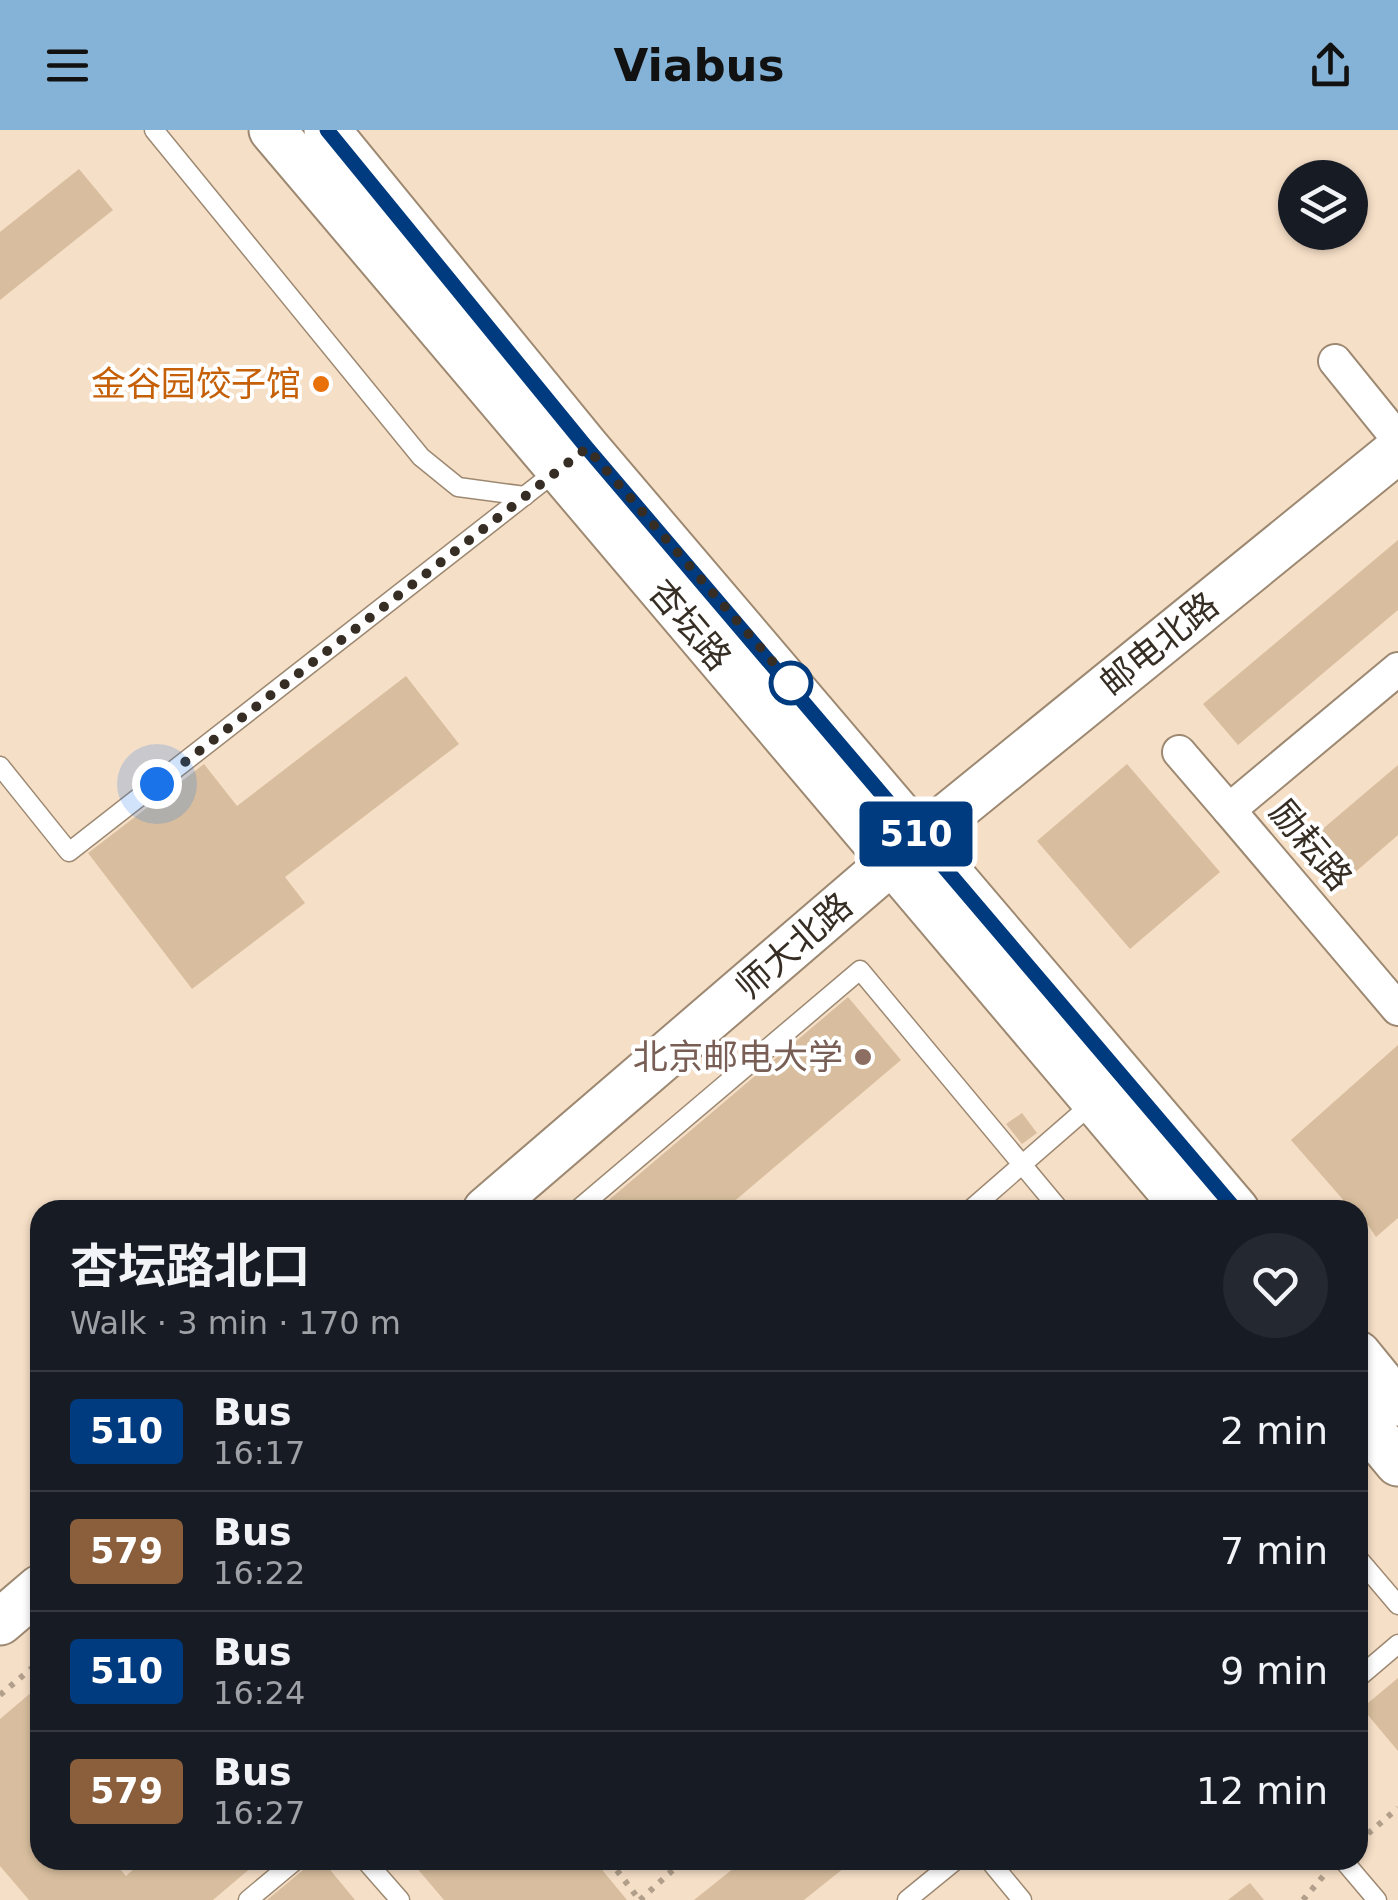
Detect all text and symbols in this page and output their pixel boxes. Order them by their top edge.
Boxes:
icon: menu [40,38,95,93]
icon: share [1303,38,1358,93]
text: Viabus [614,39,784,92]
map controls [1278,160,1368,250]
button: layers [1278,160,1368,250]
place label: 金谷园饺子馆 [91,364,301,404]
marker: 金谷园饺子馆 [310,373,332,395]
street label: 杏坛路 [641,572,739,678]
street label: 邮电北路 [1092,584,1226,704]
unlabelled marker [770,662,812,704]
your location [132,759,182,809]
street label: 励耘路 [1262,792,1360,898]
line badge: 510 [858,802,974,866]
text: 510 [879,814,953,854]
street label: 师大北路 [728,885,860,1007]
place label: 北京邮电大学 [633,1037,843,1077]
marker: 北京邮电大学 [852,1046,874,1068]
button: heart [1223,1233,1328,1338]
text: 杏坛路北口 [70,1238,310,1294]
text: Walk · 3 min · 170 m [70,1304,401,1342]
text: Bus [213,1390,292,1434]
text: 2 min [1220,1409,1328,1453]
text: 510 [90,1411,163,1451]
text: 16:17 [213,1434,305,1472]
text: Bus [213,1510,292,1554]
text: 7 min [1220,1529,1328,1573]
text: 579 [90,1531,163,1571]
text: 16:22 [213,1554,305,1592]
text: Bus [213,1630,292,1674]
text: 9 min [1220,1649,1328,1693]
text: 510 [90,1651,163,1691]
text: 16:24 [213,1674,305,1712]
text: Bus [213,1750,292,1794]
text: 12 min [1196,1769,1328,1813]
text: 579 [90,1771,163,1811]
text: 16:27 [213,1794,305,1832]

